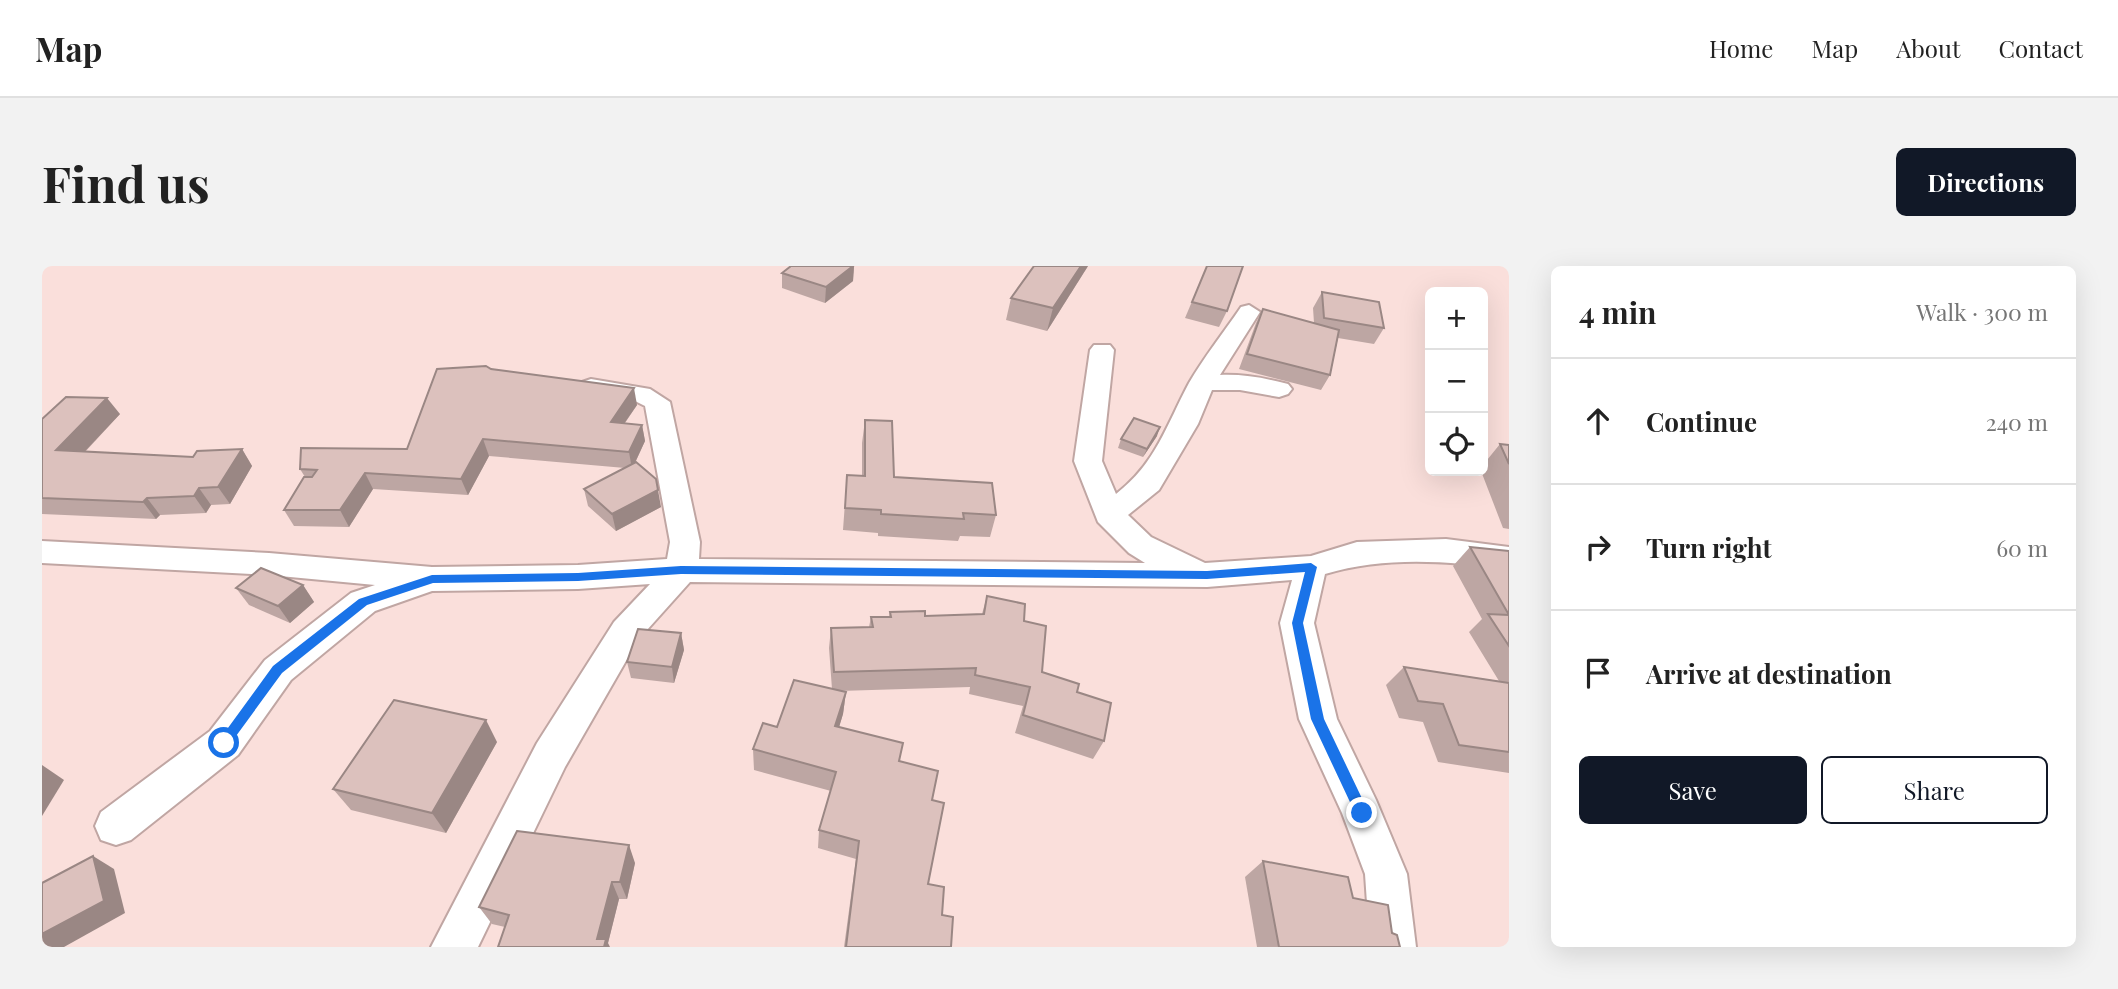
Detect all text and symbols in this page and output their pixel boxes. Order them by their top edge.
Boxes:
text: Map [35,26,102,70]
text: Home [1709,32,1773,64]
text: Map [1811,32,1858,64]
text: About [1896,32,1960,64]
text: Contact [1998,32,2083,64]
button: Directions [1896,148,2076,216]
text: Find us [42,150,210,215]
map controls [1425,287,1488,476]
button: + [1425,287,1488,350]
text: 4 min [1579,292,1657,332]
text: Walk · 300 m [1916,296,2048,327]
button: − [1425,350,1488,413]
icon: ahead [1579,402,1617,440]
text: Continue [1646,404,1757,439]
text: 240 m [1986,406,2048,437]
button: locate [1425,413,1488,476]
icon: right [1579,528,1617,566]
text: Turn right [1646,530,1772,565]
text: 60 m [1996,532,2048,563]
icon: arrive [1579,654,1617,692]
text: Arrive at destination [1646,656,1892,691]
route start [208,727,239,758]
button: Save [1579,756,1807,824]
button: Share [1821,756,2048,824]
route end [1346,797,1377,828]

